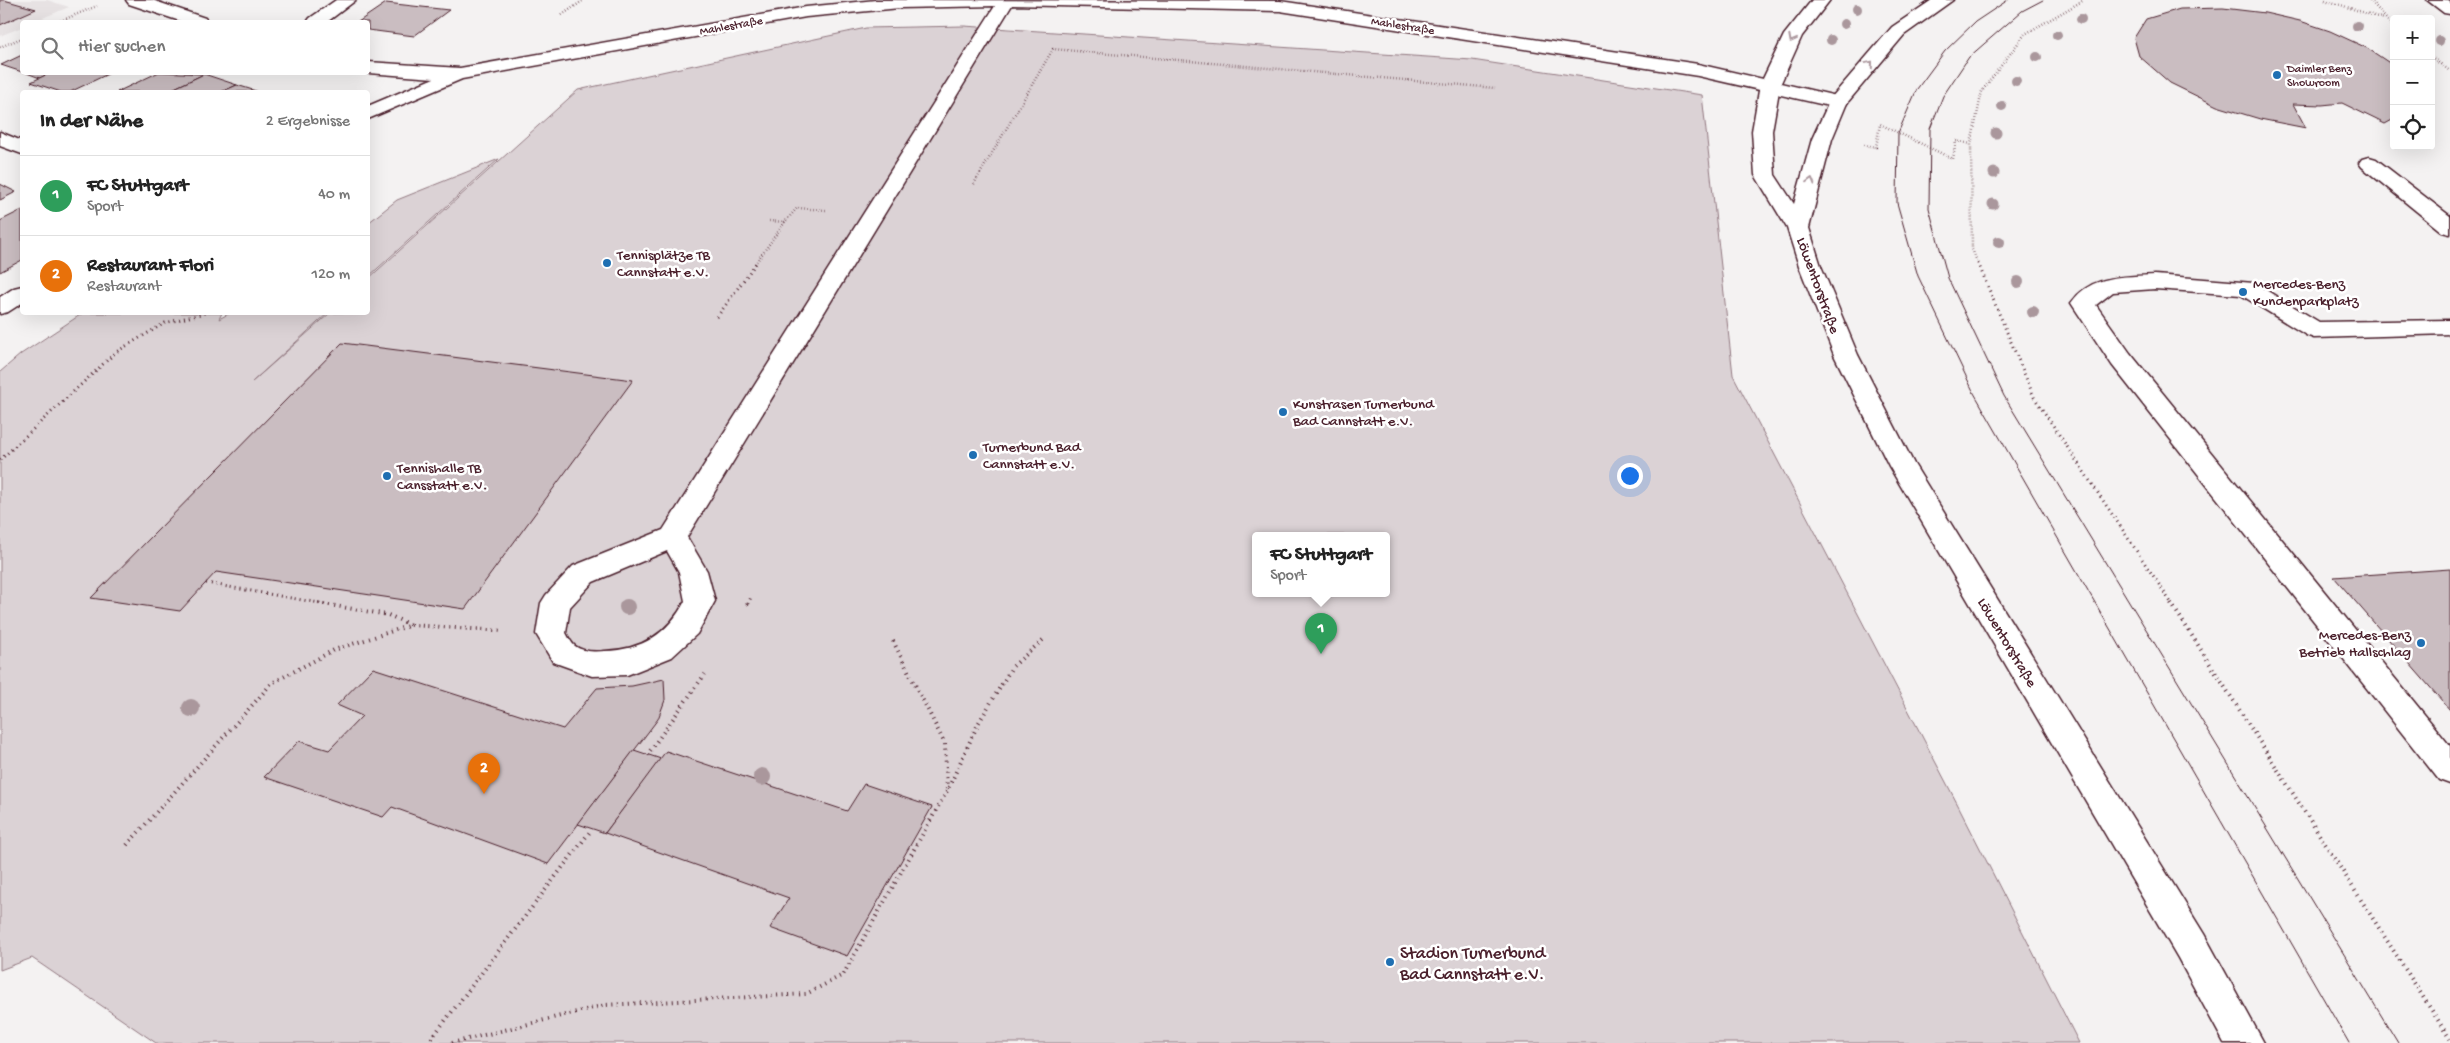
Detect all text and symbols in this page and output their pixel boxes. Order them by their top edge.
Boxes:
street label: Mahlestraße [699,14,765,39]
street label: Mahlestraße [1370,15,1436,39]
map controls [2390,15,2435,150]
button: + [2390,15,2435,60]
search box [20,20,370,75]
one-way arrow [1788,33,1798,42]
icon: search [38,34,66,62]
text: Hier suchen [78,36,165,59]
button: − [2390,60,2435,105]
one-way arrow [1864,61,1873,70]
place label: Daimler Benz Showroom [2286,63,2353,91]
marker: Daimler Benz Showroom [2271,69,2283,81]
button: locate [2390,105,2435,150]
text: In der Nähe [40,110,143,135]
text: 2 Ergebnisse [266,113,350,132]
text: FC Stuttgart [87,175,188,198]
one-way arrow [1805,177,1815,185]
text: 1 [53,186,59,205]
text: 40 m [318,186,350,205]
text: Sport [87,198,123,217]
street label: Löwentorstraße [1791,235,1843,337]
place label: Tennisplätze TB Cannstatt e.V. [616,247,710,282]
text: Restaurant Flori [87,255,214,278]
marker: Tennisplätze TB Cannstatt e.V. [601,257,613,269]
text: 2 [52,266,60,285]
text: 120 m [311,266,350,285]
place label: Mercedes-Benz Kundenparkplatz [2253,276,2359,311]
text: Restaurant [87,278,161,297]
marker: Mercedes-Benz Kundenparkplatz [2237,286,2249,298]
place label: Kunstrasen Turnerbund Bad Cannstatt e.V. [1292,396,1435,431]
marker: Kunstrasen Turnerbund Bad Cannstatt e.V. [1277,406,1289,418]
place label: Turnerbund Bad Cannstatt e.V. [982,439,1082,474]
marker: Turnerbund Bad Cannstatt e.V. [967,449,979,461]
place label: Tennishalle TB Cansstatt e.V. [396,460,487,495]
your location [1617,463,1643,489]
marker: Tennishalle TB Cansstatt e.V. [381,470,393,482]
popup [1252,532,1390,597]
text: FC Stuttgart [1270,544,1372,567]
text: Sport [1270,567,1306,586]
street label: Löwentorstraße [1973,595,2040,691]
pin: 1 [1305,613,1337,654]
place label: Mercedes-Benz Betrieb Hallschlag [2298,627,2411,662]
marker: Mercedes-Benz Betrieb Hallschlag [2415,637,2427,649]
pin: 2 [468,753,500,794]
place label: Stadion Turnerbund Bad Cannstatt e.V. [1399,944,1547,986]
marker: Stadion Turnerbund Bad Cannstatt e.V. [1384,956,1396,968]

